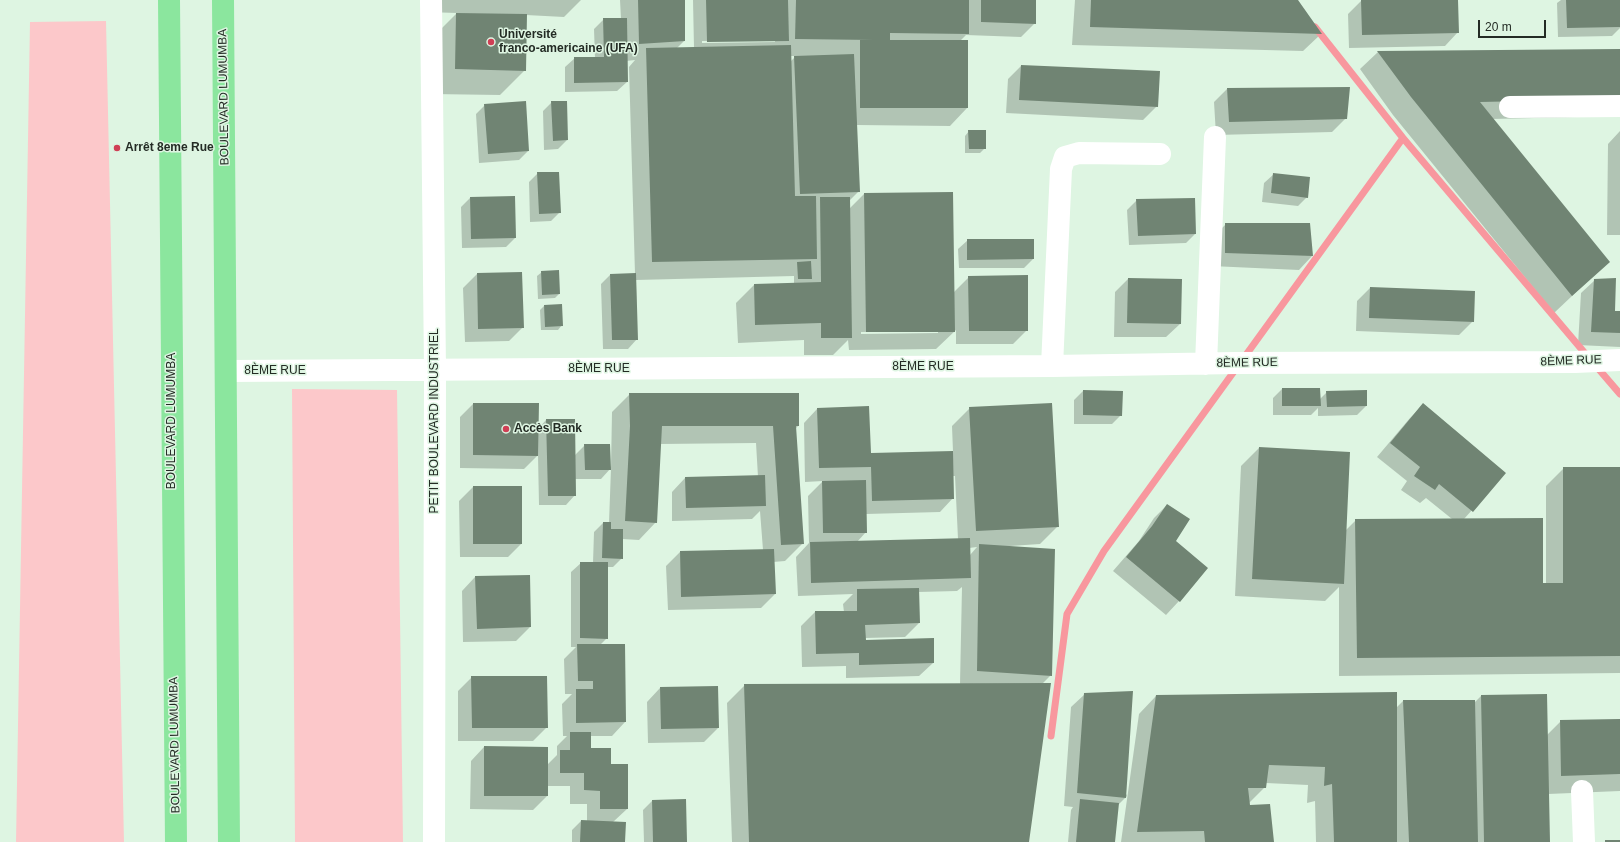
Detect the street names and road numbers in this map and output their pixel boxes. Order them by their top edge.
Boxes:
street label: BOULEVARD LUMUMBA [216,29,232,165]
street label: PETIT BOULEVARD INDUSTRIEL [428,328,442,514]
street label: BOULEVARD LUMUMBA [165,353,179,489]
street label: 8ÈME RUE [1540,353,1602,369]
street label: 8ÈME RUE [1216,355,1278,371]
street label: 8ÈME RUE [892,360,954,374]
street label: 8ÈME RUE [568,362,630,376]
street label: 8ÈME RUE [244,364,306,378]
street label: BOULEVARD LUMUMBA [167,677,183,813]

